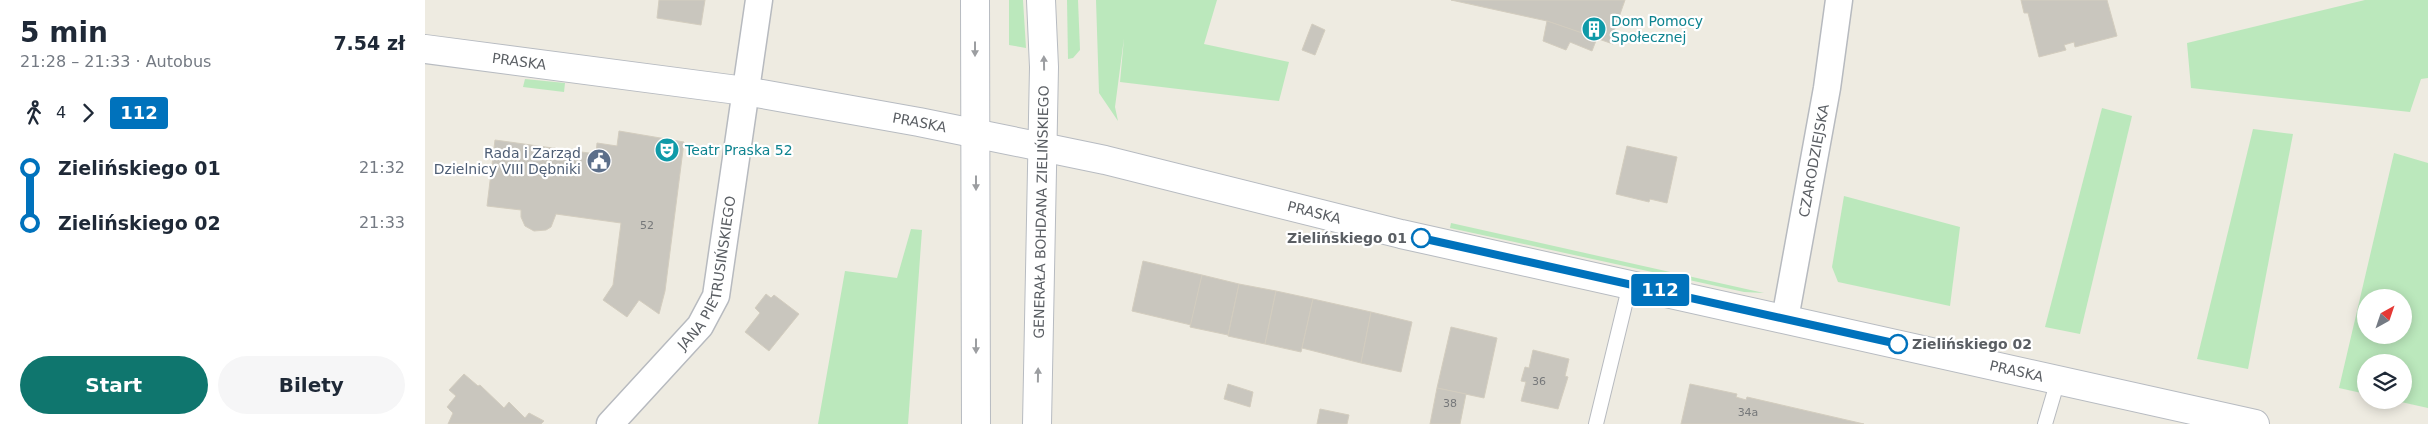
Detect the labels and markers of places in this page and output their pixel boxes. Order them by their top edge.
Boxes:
place label: Dom Pomocy Społecznej [1611,13,1703,45]
building icon: Dom Pomocy Społecznej [1581,16,1607,42]
theatre icon: Teatr Praska 52 [654,137,680,163]
place label: Teatr Praska 52 [684,142,793,158]
place label: Rada i Zarząd Dzielnicy VIII Dębniki [434,145,581,177]
public building icon: Rada i Zarząd Dzielnicy VIII Dębniki [586,148,612,174]
marker: Zielińskiego 01 [1411,228,1431,248]
place label: Zielińskiego 01 [1287,230,1407,246]
marker: Zielińskiego 02 [1888,334,1908,354]
place label: Zielińskiego 02 [1912,336,2032,352]

